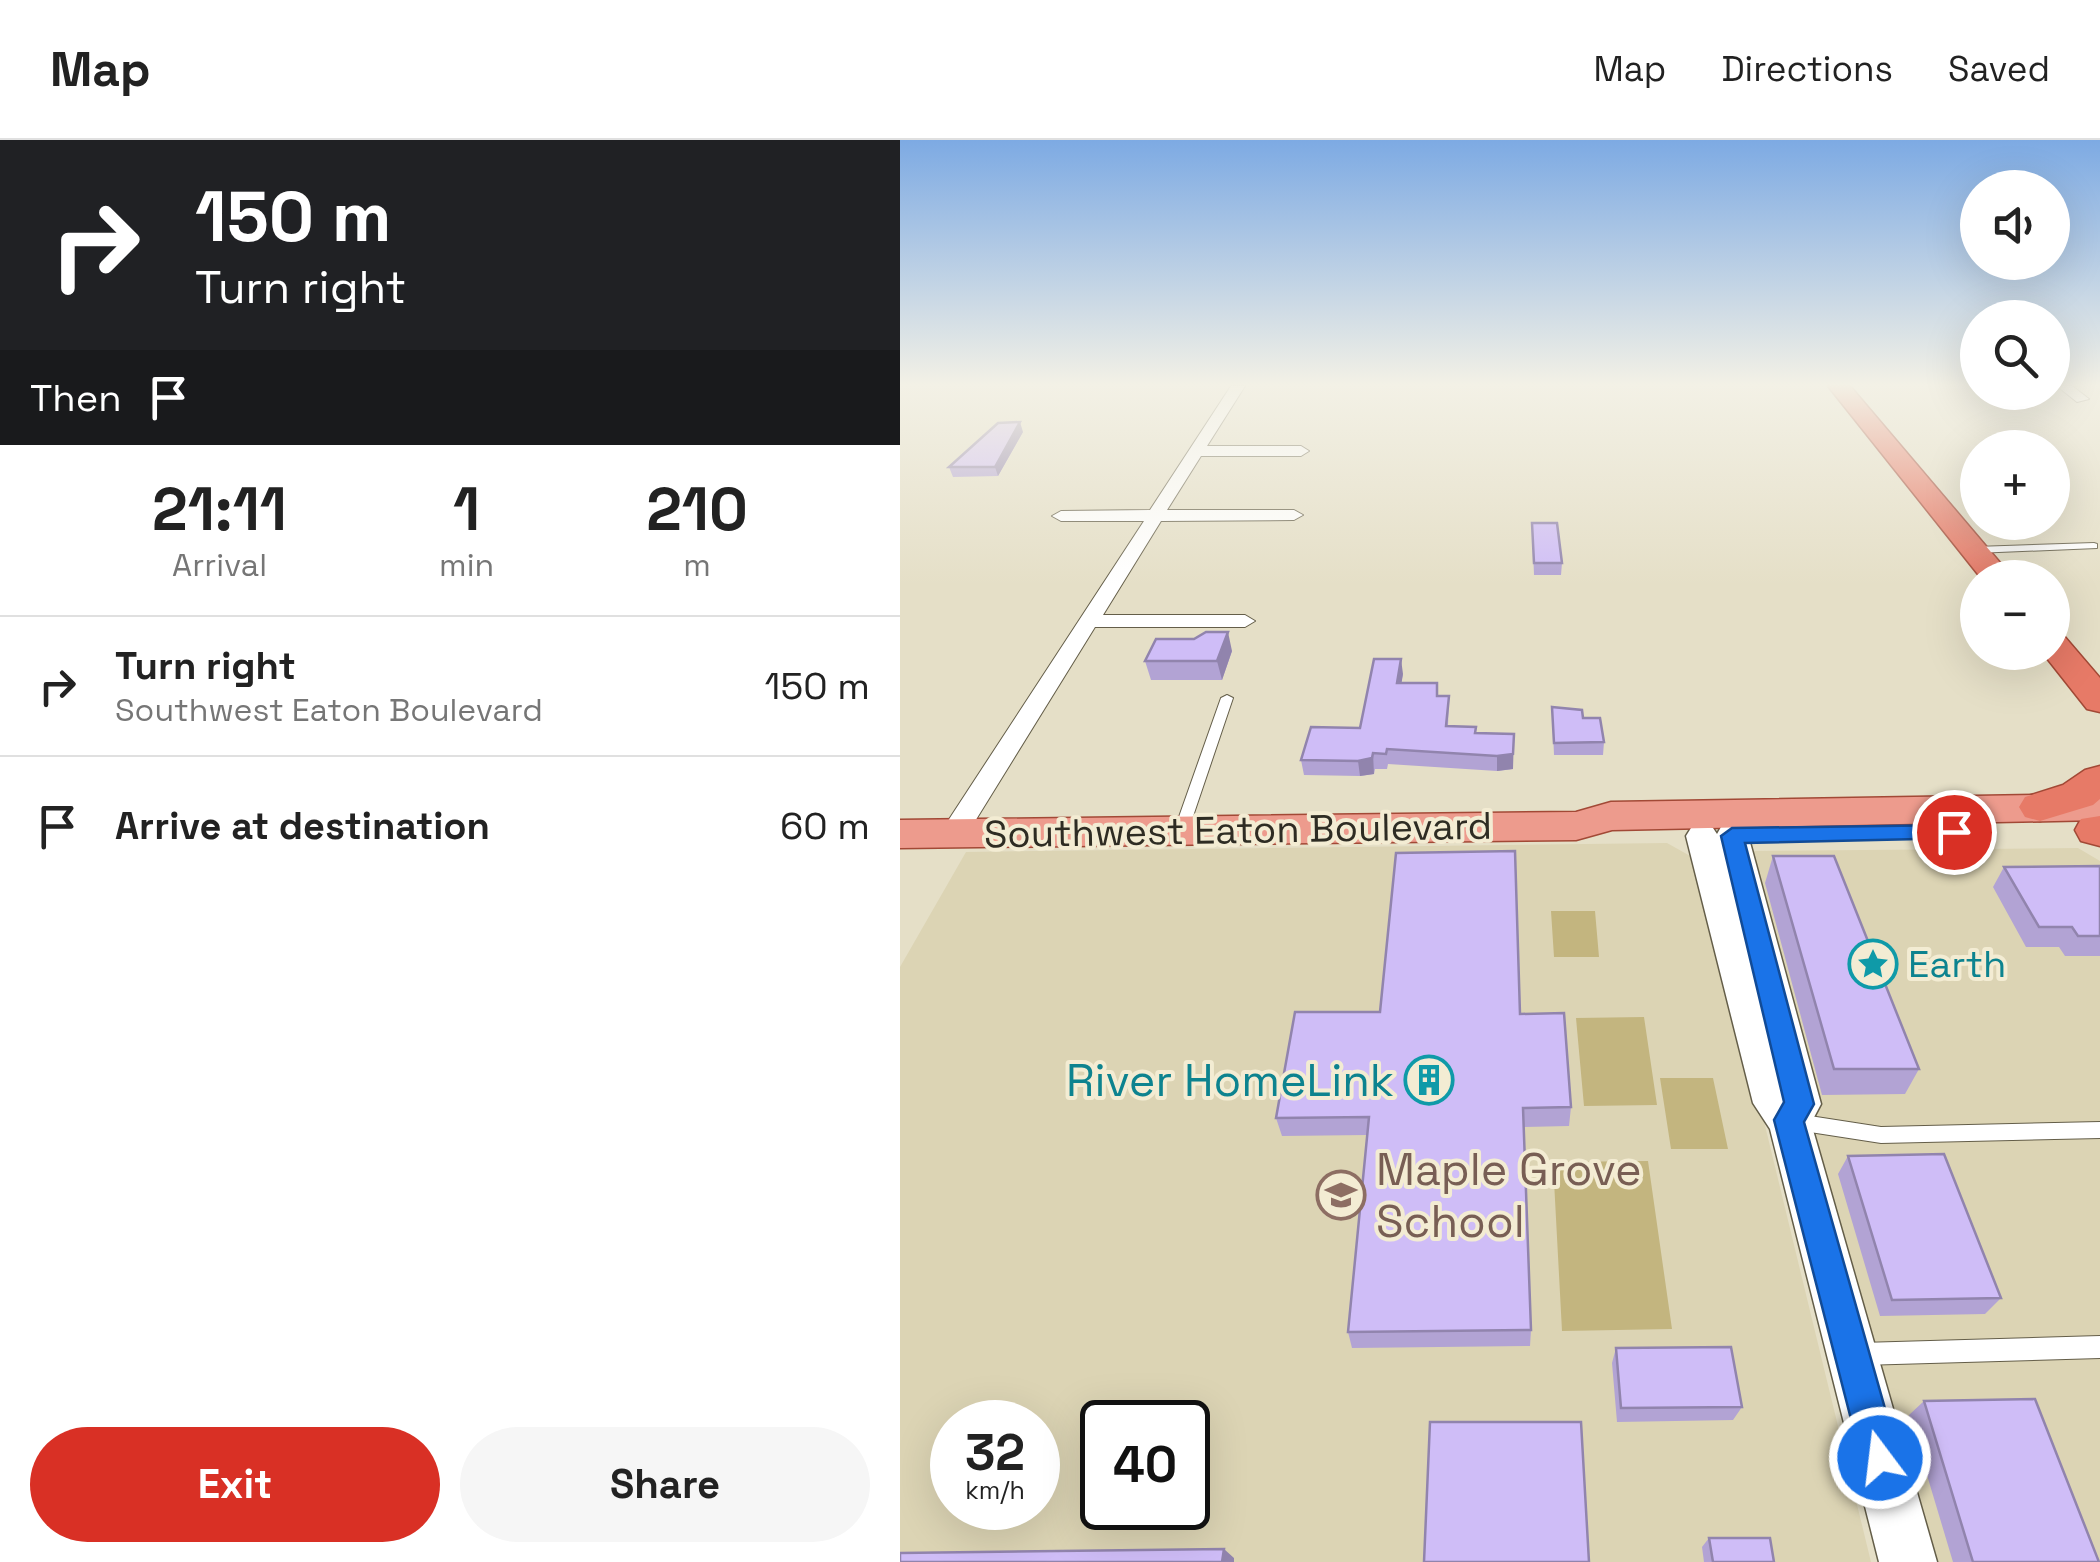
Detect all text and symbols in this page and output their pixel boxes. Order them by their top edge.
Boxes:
text: Map [50,39,151,100]
text: Map [1593,47,1666,91]
text: Directions [1721,47,1893,91]
text: Saved [1948,47,2050,91]
map controls [1960,170,2070,670]
button: sound [1960,170,2070,280]
text: 150 m [195,172,392,261]
icon: right [30,180,160,310]
text: Turn right [195,259,406,316]
button: search [1960,300,2070,410]
icon: arrive [141,370,196,425]
text: Then [30,374,121,422]
button: + [1960,430,2070,540]
text: 21:11 [152,471,287,548]
text: 1 [453,471,480,548]
text: 210 [646,471,748,548]
text: Arrival [172,545,267,585]
text: min [439,545,494,585]
text: m [683,545,711,585]
button: − [1960,560,2070,670]
text: Turn right [115,642,296,690]
icon: right [30,659,85,714]
text: 150 m [765,662,870,710]
text: Southwest Eaton Boulevard [115,690,543,730]
pin [1912,790,1997,875]
icon: arrive [30,799,85,854]
text: Arrive at destination [115,802,490,850]
text: 60 m [780,802,870,850]
street label: Southwest Eaton Boulevard [984,802,1492,858]
icon: arrive [1927,805,1982,860]
place icon: Earth [1847,938,1899,990]
place label: Earth [1908,940,2006,988]
place label: River HomeLink [1066,1052,1394,1109]
building icon: River HomeLink [1403,1054,1455,1106]
place label: Maple Grove School [1376,1141,1642,1250]
school or university icon: Maple Grove School [1315,1169,1367,1221]
speed limit sign: 40 [1080,1400,1210,1530]
position arrow [1828,1406,1932,1510]
text: 32 [965,1421,1025,1485]
button: Exit [30,1427,440,1542]
button: Share [460,1427,870,1542]
text: km/h [965,1474,1025,1506]

